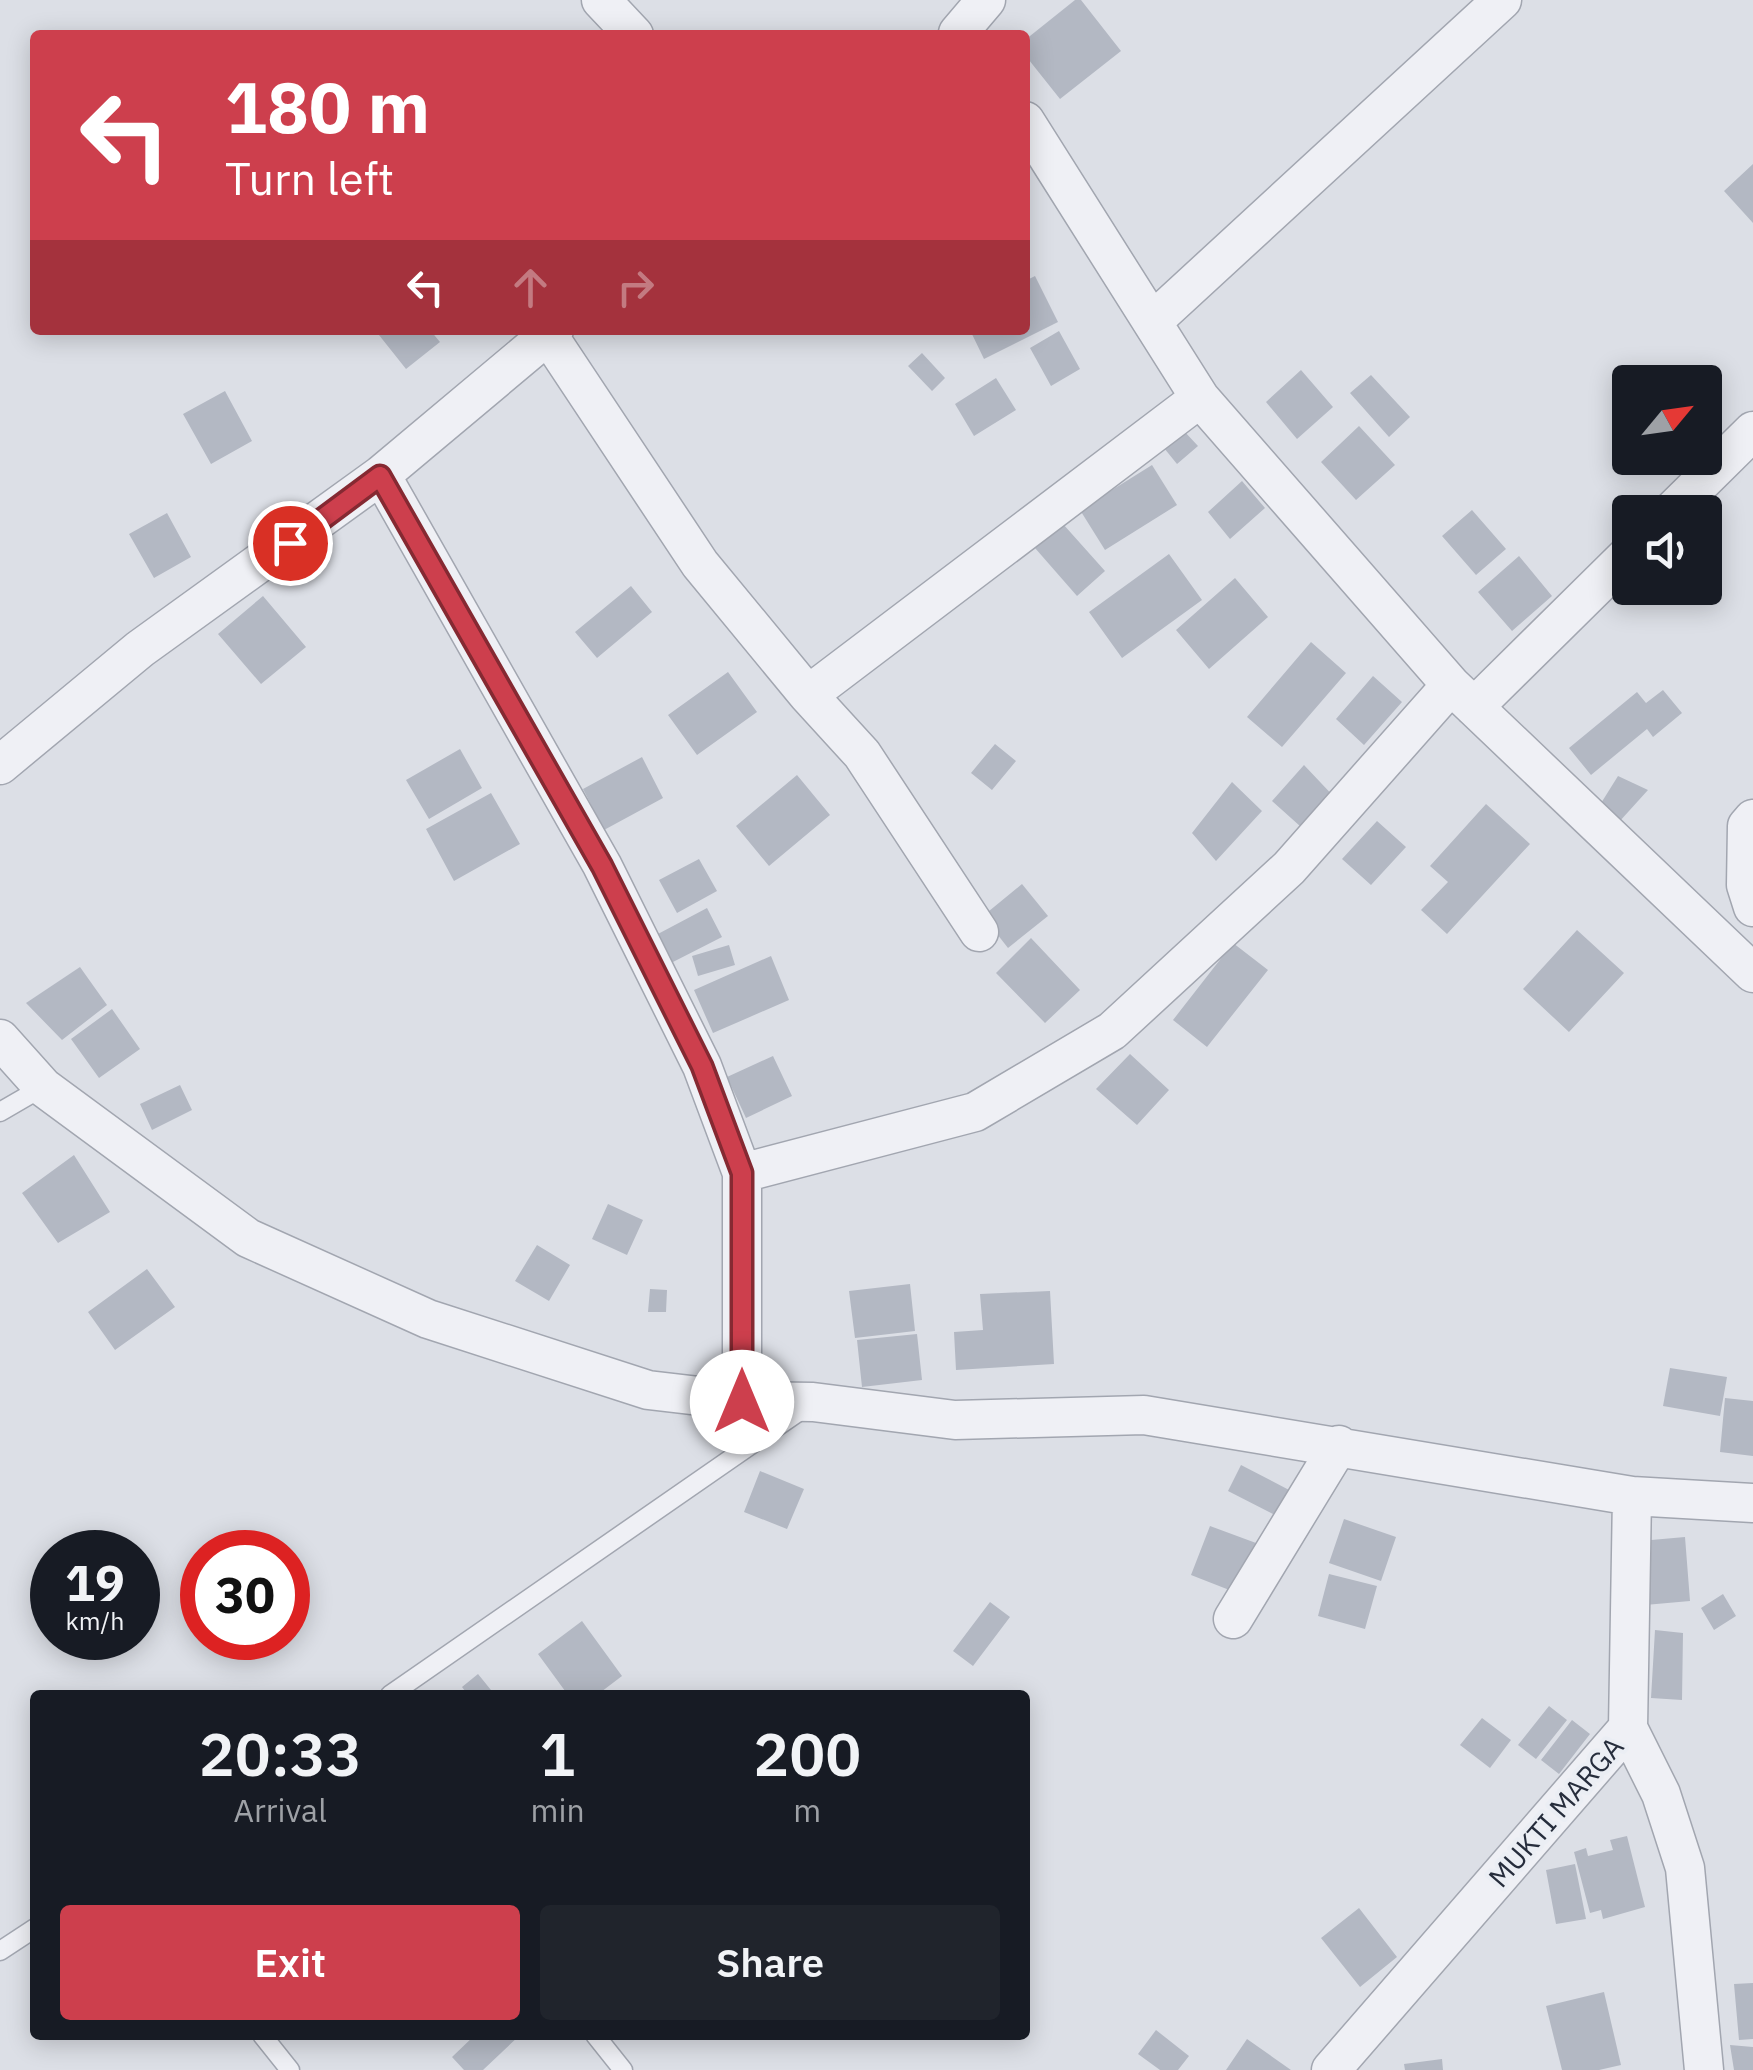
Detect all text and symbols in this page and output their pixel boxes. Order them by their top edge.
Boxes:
text: 180 m [225,61,430,152]
icon: left [60,70,190,200]
text: Turn left [225,149,394,207]
icon: left [398,260,453,315]
icon: ahead [503,260,558,315]
icon: right [608,260,663,315]
north arrow [1612,365,1722,475]
map controls [1612,365,1722,605]
button: sound [1612,495,1722,605]
pin [248,501,333,586]
icon: arrive [263,516,318,571]
position arrow [690,1350,794,1454]
speed limit sign: 30 [180,1530,310,1660]
text: 19 [65,1550,125,1615]
text: km/h [66,1604,124,1637]
text: 20:33 [199,1714,362,1793]
text: 1 [540,1714,576,1793]
text: 200 [753,1714,861,1793]
street label: MUKTI MARGA [1480,1728,1631,1895]
text: Arrival [234,1789,327,1831]
text: min [530,1789,585,1831]
text: m [793,1789,821,1831]
button: Exit [60,1905,520,2020]
button: Share [540,1905,1000,2020]

